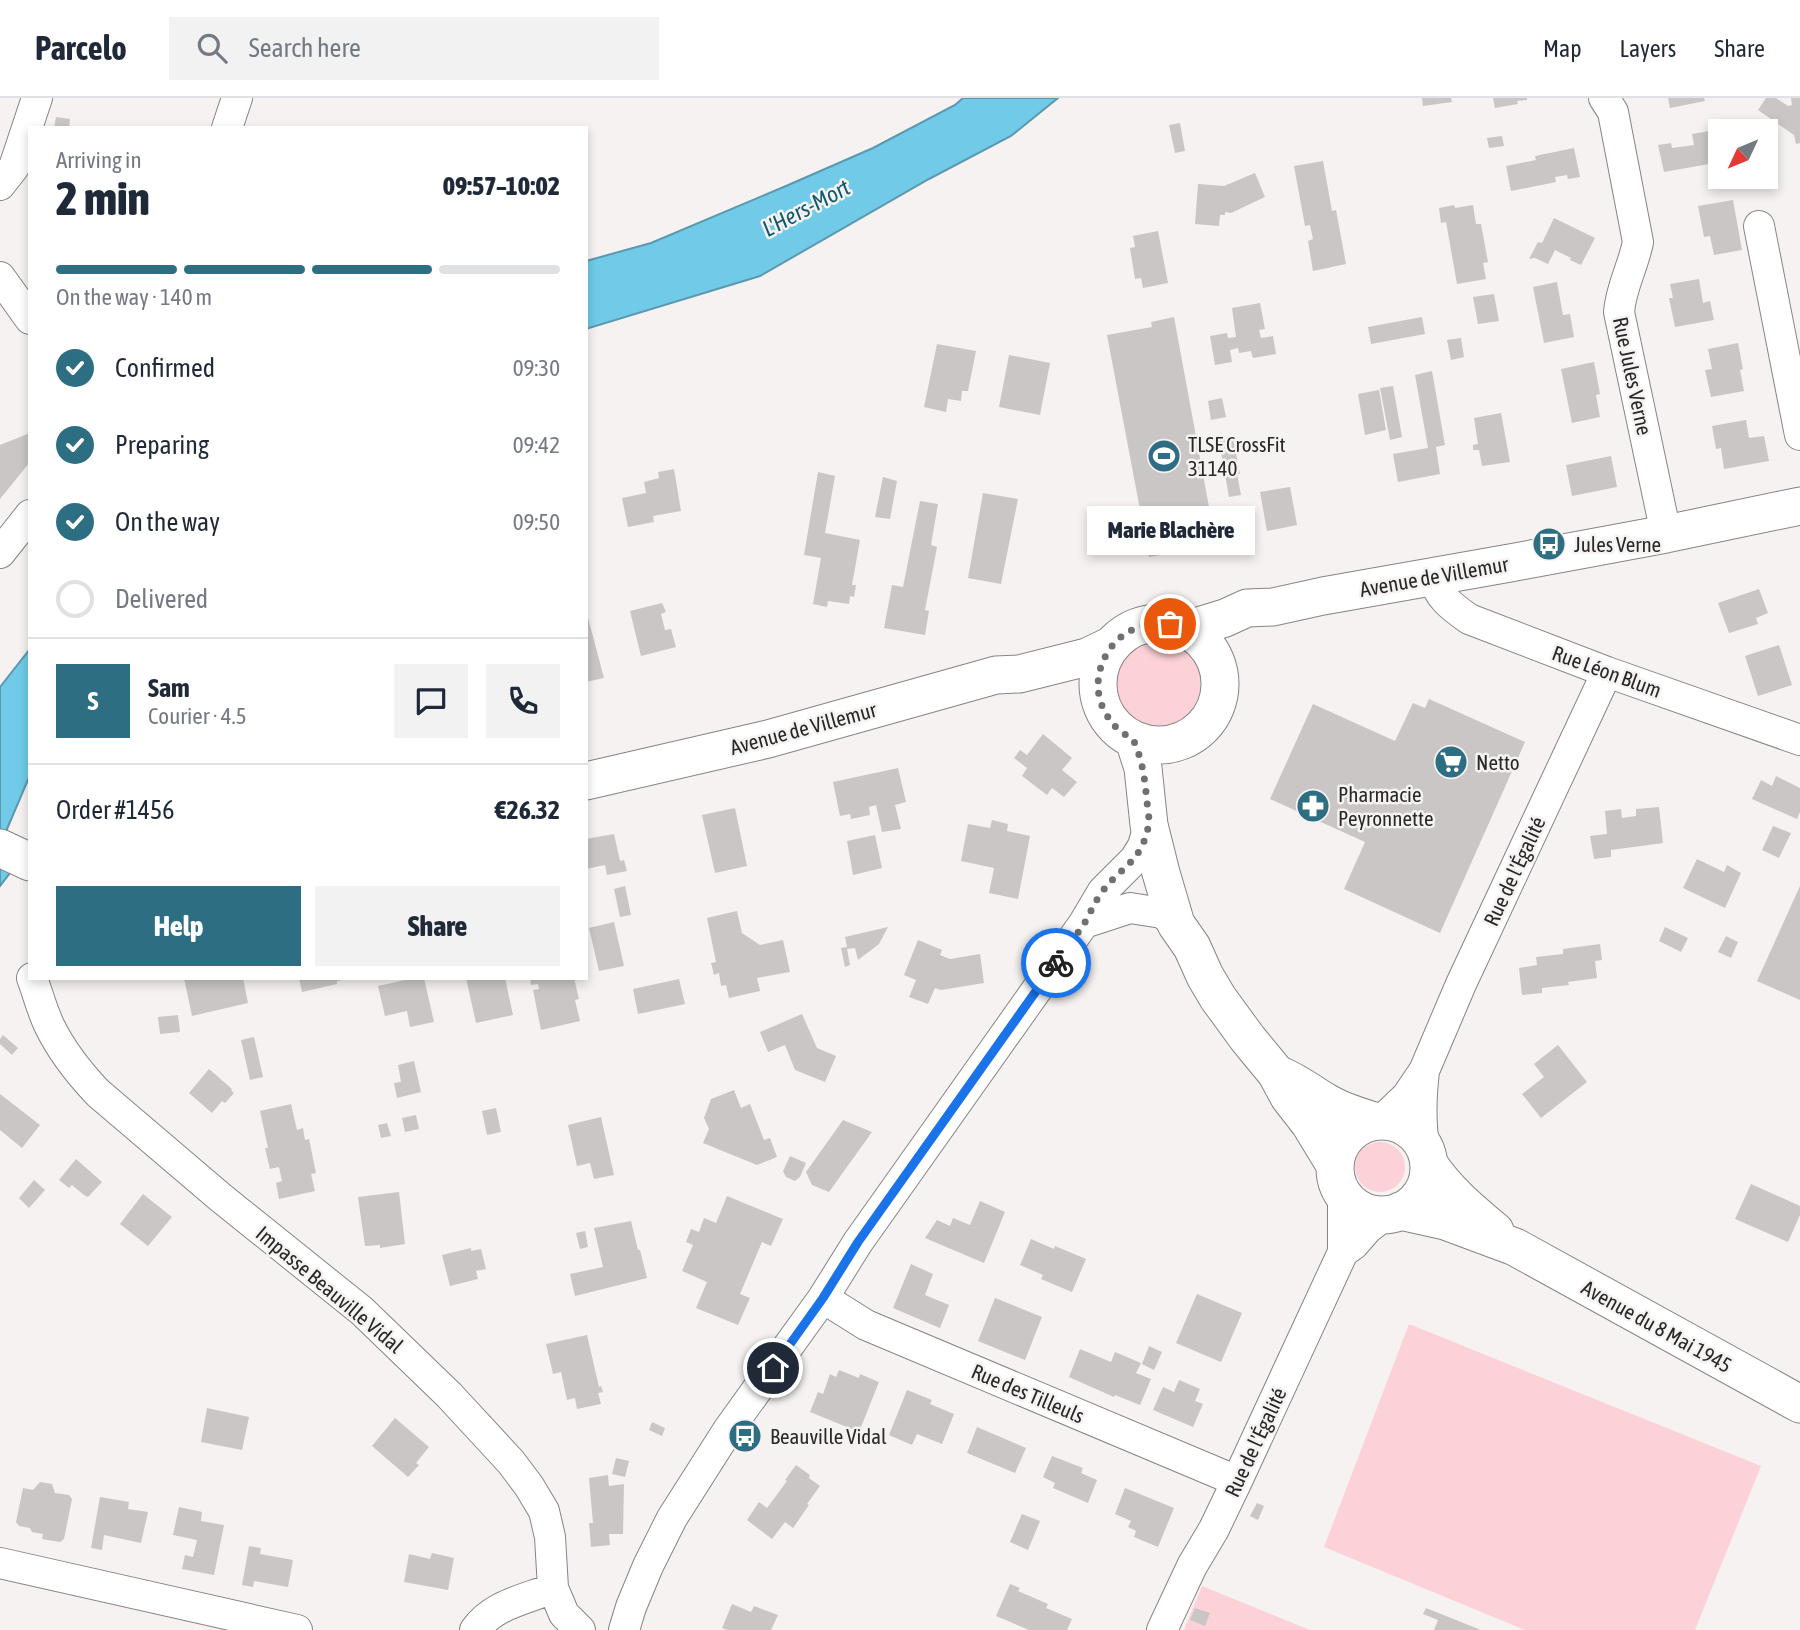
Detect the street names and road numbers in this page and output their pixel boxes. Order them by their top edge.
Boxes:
street label: Rue Jules Verne [1609,315,1657,437]
street label: Avenue de Villemur [1358,551,1511,601]
street label: Rue Léon Blum [1549,640,1665,702]
street label: Avenue de Villemur [727,697,880,759]
street label: Rue de l'Égalité [1478,813,1550,929]
street label: Impasse Beauville Vidal [252,1221,409,1358]
street label: Avenue du 8 Mai 1945 [1578,1275,1736,1377]
street label: Rue des Tilleuls [968,1359,1088,1427]
street label: Rue de l'Égalité [1219,1384,1291,1500]

